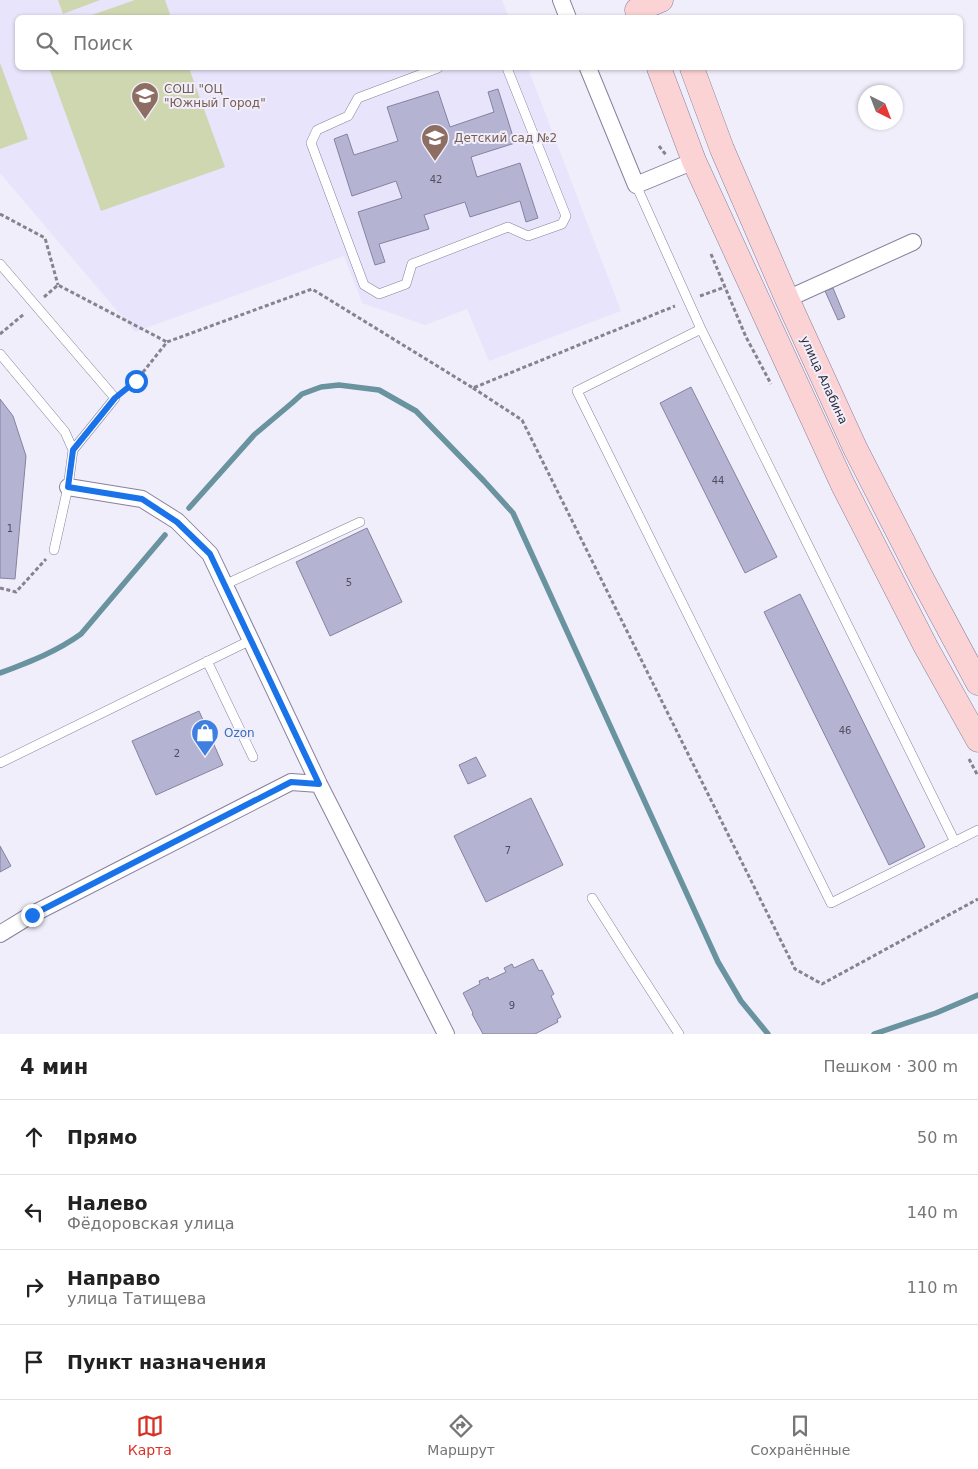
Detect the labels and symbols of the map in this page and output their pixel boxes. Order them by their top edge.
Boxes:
school or university icon: СОШ "ОЦ "Южный Город" [130,81,160,120]
place label: СОШ "ОЦ "Южный Город" [164,82,266,110]
north arrow [858,85,903,130]
school or university icon: Детский сад №2 [420,123,450,162]
place label: Детский сад №2 [454,131,557,145]
house number: 42 [430,174,442,185]
street label: улица Алабина [797,334,851,426]
route start [125,370,148,393]
house number: 44 [712,475,724,486]
house number: 1 [7,523,13,534]
house number: 5 [346,577,352,588]
shop icon: Ozon [190,718,220,757]
house number: 46 [839,725,851,736]
place label: Ozon [224,726,255,740]
house number: 2 [174,748,180,759]
house number: 7 [505,845,511,856]
route end [21,904,44,927]
house number: 9 [509,1000,515,1011]

